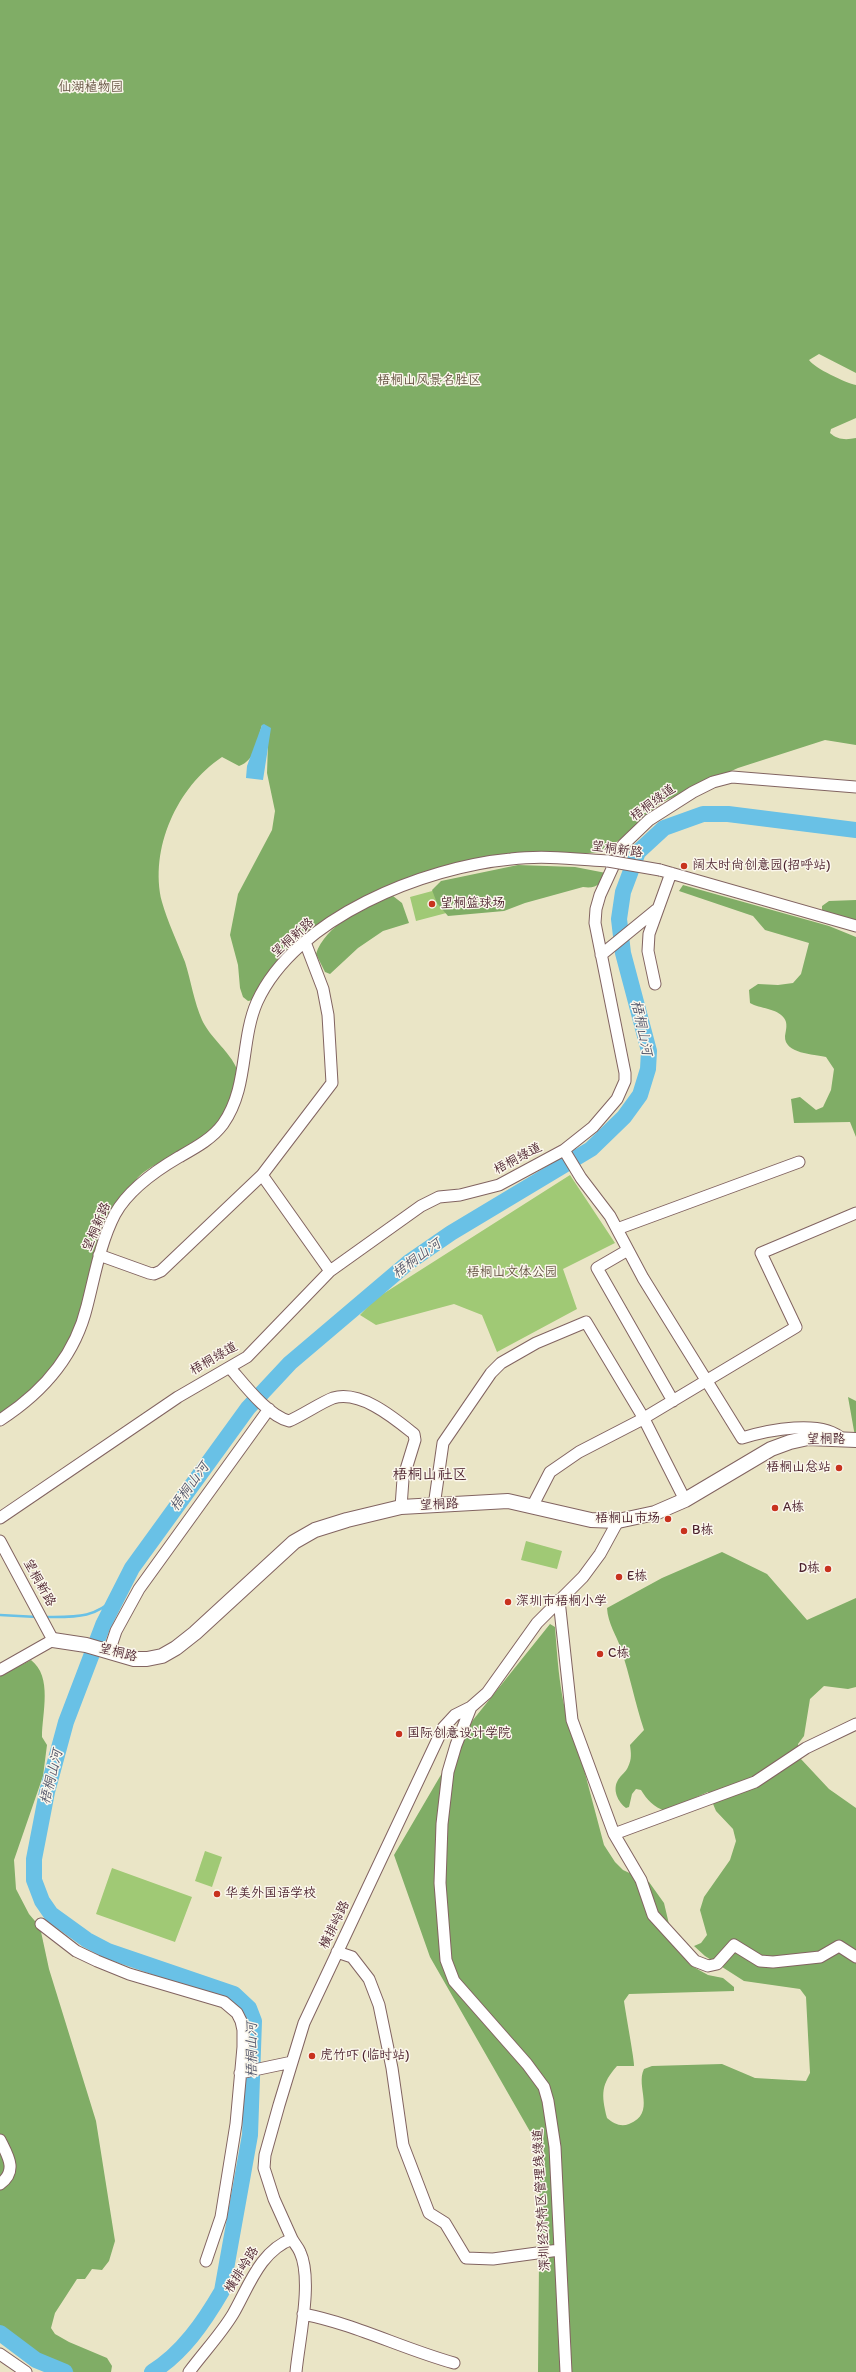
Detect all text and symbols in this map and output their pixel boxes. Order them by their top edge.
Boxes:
park label: 仙湖植物园 [59,80,123,96]
park label: 梧桐山风景名胜区 [377,373,481,389]
street label: 梧桐绿道 [627,781,679,825]
street label: 望桐新路 [590,839,644,861]
place label: 阔太时尚创意园(招呼站) [692,858,830,874]
marker: 阔太时尚创意园(招呼站) [679,861,689,871]
place label: 望桐篮球场 [440,896,505,912]
marker: 望桐篮球场 [427,899,437,909]
street label: 望桐新路 [268,915,318,961]
water label: 梧桐山河 [627,999,655,1057]
street label: 梧桐绿道 [491,1140,545,1178]
street label: 望桐新路 [80,1200,114,1254]
water label: 梧桐山河 [389,1236,445,1282]
park label: 梧桐山文体公园 [467,1265,557,1281]
street label: 梧桐绿道 [188,1339,240,1379]
street label: 望桐路 [807,1432,845,1448]
water label: 梧桐山河 [167,1459,213,1515]
place label: 梧桐山总站 [766,1460,831,1476]
marker: 梧桐山总站 [834,1463,844,1473]
district label: 梧桐山社区 [393,1466,467,1484]
street label: 望桐路 [419,1496,459,1514]
place label: A栋 [783,1500,804,1516]
marker: A栋 [770,1503,780,1513]
place label: 梧桐山市场 [595,1511,660,1527]
marker: 梧桐山市场 [663,1514,673,1524]
place label: B栋 [692,1523,713,1539]
marker: B栋 [679,1526,689,1536]
street label: 望桐新路 [20,1556,58,1610]
place label: D栋 [798,1561,820,1577]
marker: D栋 [823,1564,833,1574]
place label: E栋 [627,1569,647,1585]
marker: E栋 [614,1572,624,1582]
place label: 深圳市梧桐小学 [516,1594,607,1610]
marker: 深圳市梧桐小学 [503,1597,513,1607]
street label: 望桐路 [97,1641,139,1665]
place label: C栋 [608,1646,629,1662]
marker: C栋 [595,1649,605,1659]
place label: 国际创意设计学院 [407,1726,511,1742]
marker: 国际创意设计学院 [394,1729,404,1739]
water label: 梧桐山河 [37,1748,67,1806]
place label: 华美外国语学校 [225,1886,316,1902]
marker: 华美外国语学校 [212,1889,222,1899]
street label: 横排岭路 [317,1898,353,1952]
water label: 梧桐山河 [244,2022,260,2078]
place label: 虎竹吓 (临时站) [320,2048,409,2064]
marker: 虎竹吓 (临时站) [307,2051,317,2061]
street label: 深圳经济特区管理线绿道 [530,2128,554,2272]
street label: 横排岭路 [222,2244,262,2296]

